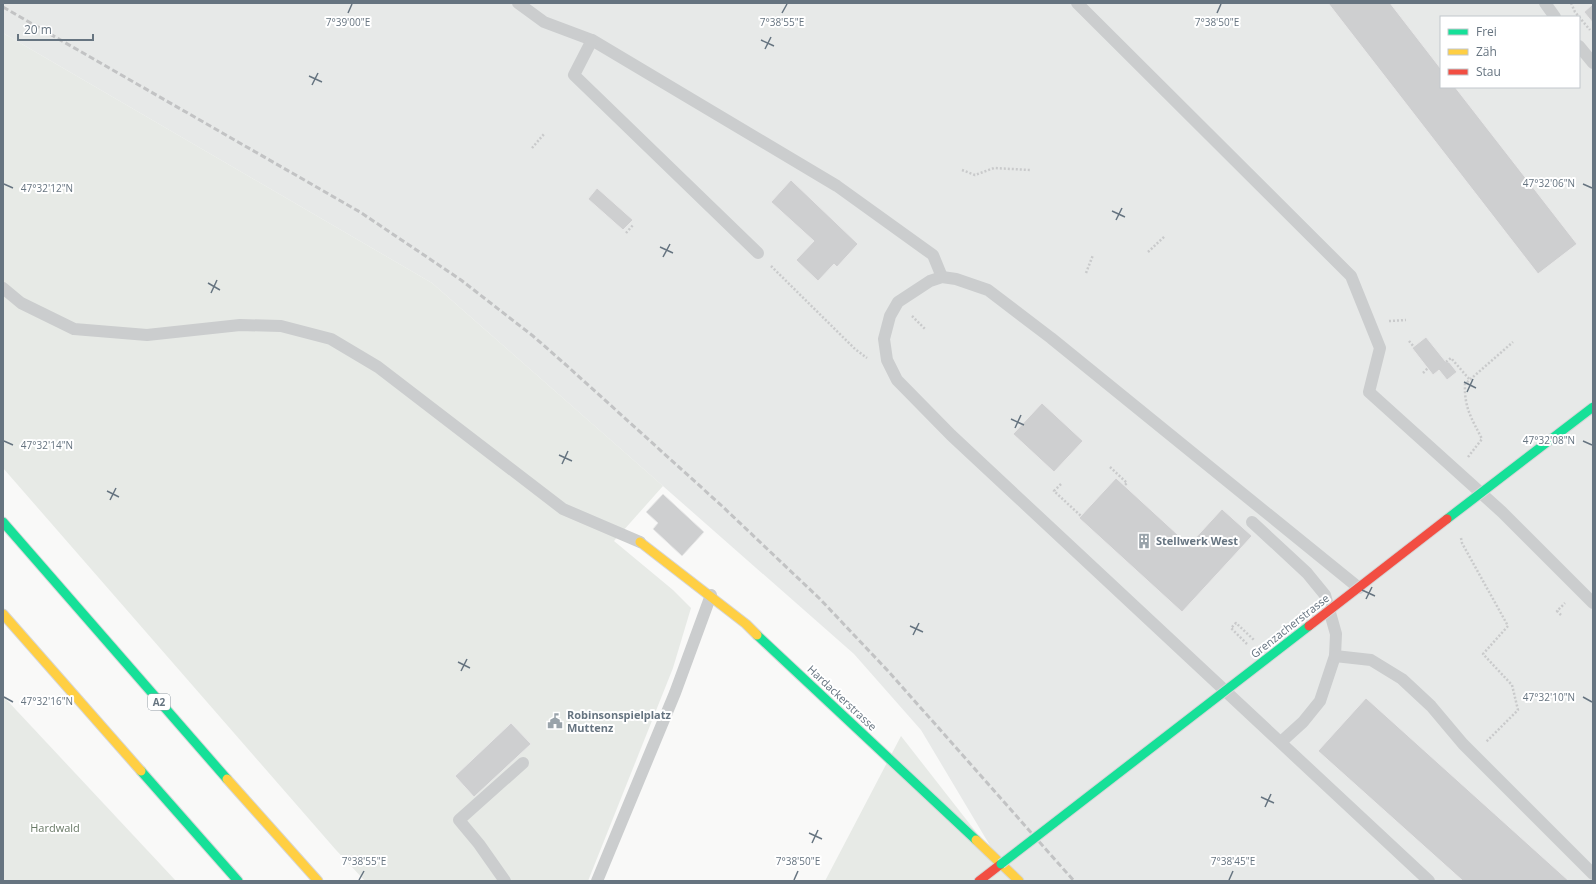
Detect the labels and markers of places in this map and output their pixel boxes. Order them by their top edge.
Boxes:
building icon: Stellwerk West [1135,532,1153,550]
place label: Stellwerk West [1156,533,1238,548]
place label: Robinsonspielplatz Muttenz [567,707,672,735]
public building icon: Robinsonspielplatz Muttenz [546,712,564,730]

